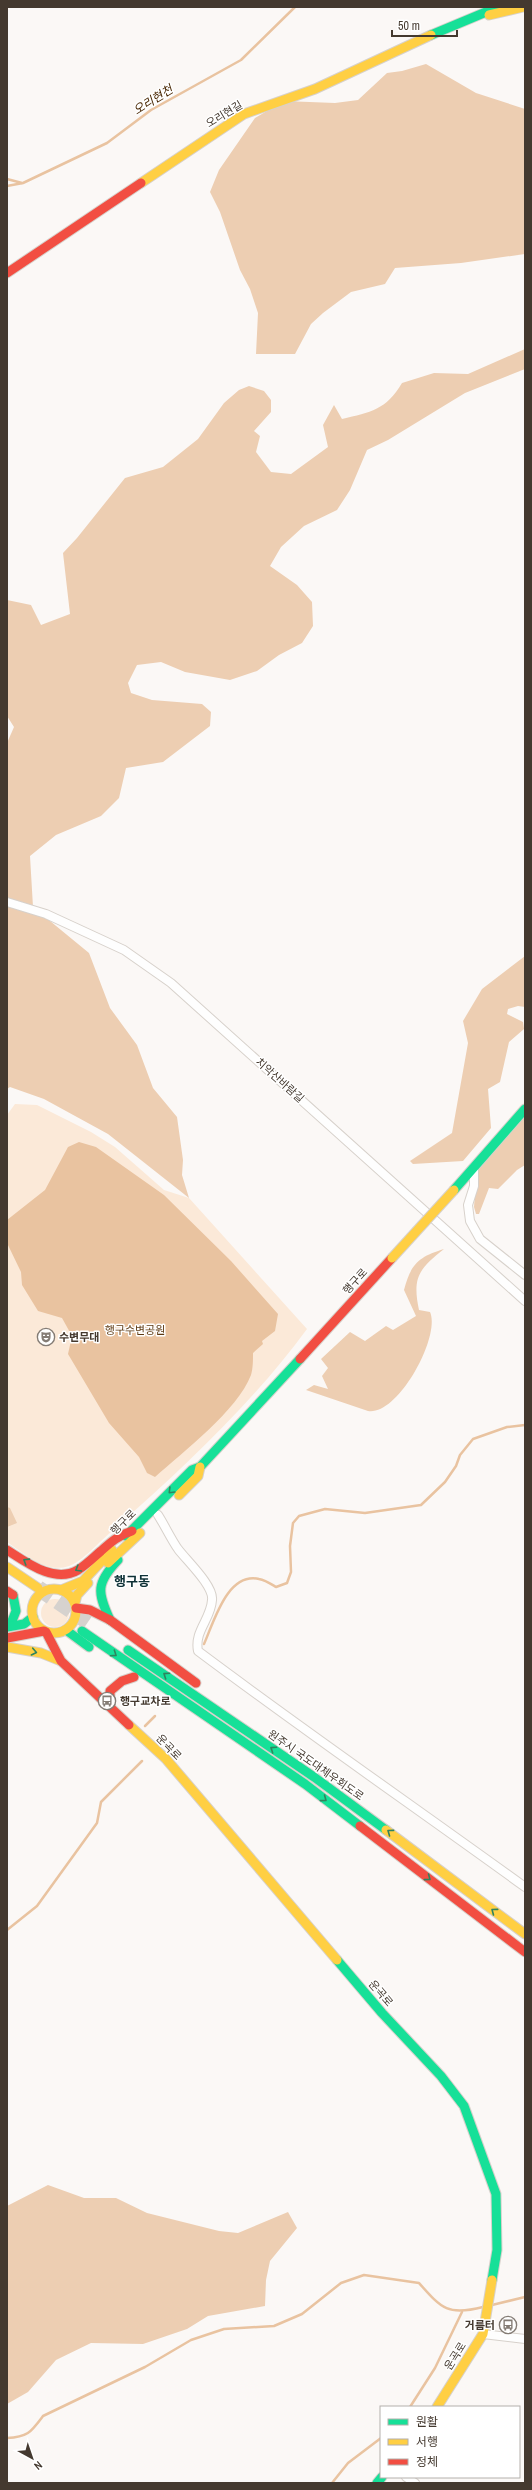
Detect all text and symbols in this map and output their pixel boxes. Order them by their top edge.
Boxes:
scale bar [392,12,457,38]
text: 50 m [398,18,420,34]
water label: 오리현천 [130,80,178,118]
street label: 오리현길 [203,98,245,130]
street label: 치악산바람길 [253,1054,307,1106]
street label: 행구로 [340,1265,370,1297]
park label: 행구수변공원 [105,1323,165,1337]
theatre icon: 수변무대 [36,1327,56,1347]
place label: 수변무대 [59,1330,99,1344]
one-way arrow [168,1486,176,1494]
street label: 행구로 [107,1506,139,1538]
one-way arrow [23,1559,30,1566]
one-way arrow [75,1565,82,1572]
district label: 행구동 [114,1573,150,1590]
one-way arrow [31,1648,38,1656]
one-way arrow [110,1649,117,1656]
one-way arrow [163,1673,170,1680]
bus stop icon: 행구교차로 [97,1691,117,1711]
place label: 행구교차로 [120,1694,171,1708]
street label: 원주시 국도대체우회도로 [265,1727,367,1803]
street label: 운곡로 [153,1731,185,1763]
one-way arrow [270,1746,277,1754]
one-way arrow [320,1794,327,1801]
one-way arrow [388,1830,395,1837]
one-way arrow [423,1873,430,1880]
one-way arrow [491,1908,498,1915]
street label: 운곡로 [366,1977,396,2009]
bus stop icon: 거름터 [498,2315,518,2335]
place label: 거름터 [465,2318,495,2332]
street label: 운곡로 [441,2339,469,2373]
legend [380,2406,520,2478]
text: 원활 [416,2414,438,2430]
text: 서행 [416,2434,438,2450]
north arrow [12,2438,52,2478]
text: 정체 [416,2454,438,2470]
text: N [31,2458,45,2473]

